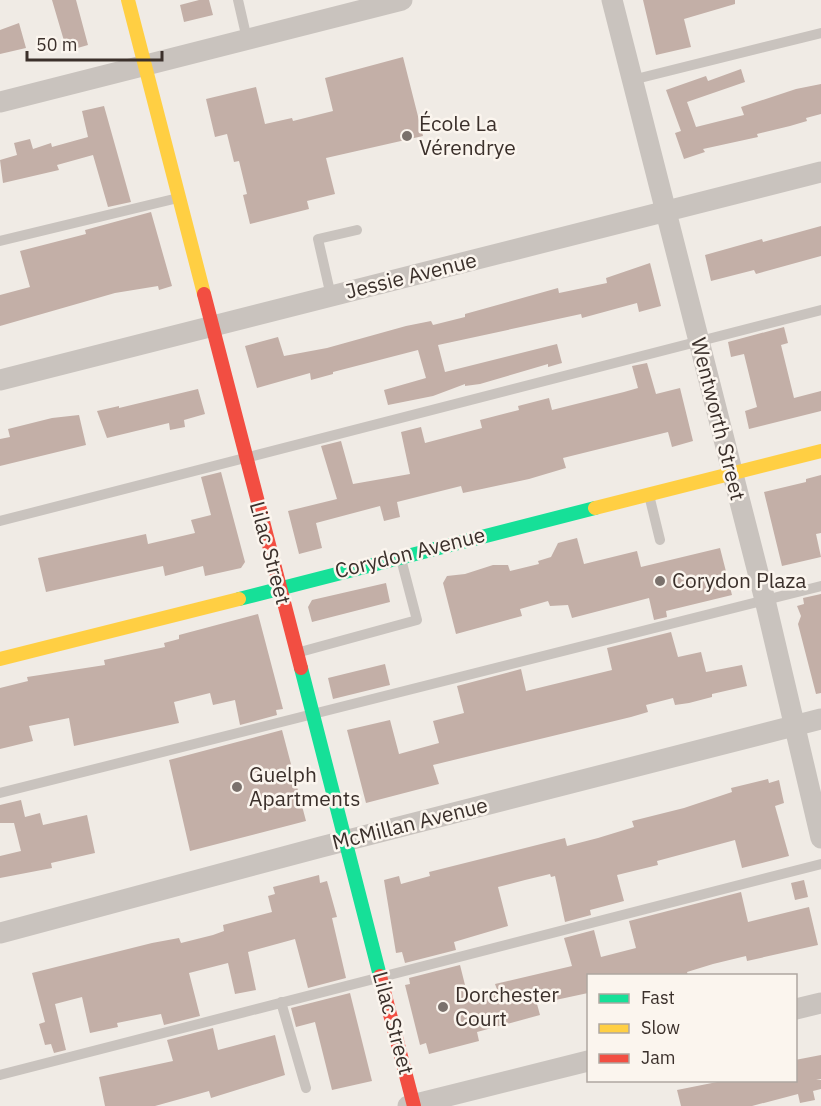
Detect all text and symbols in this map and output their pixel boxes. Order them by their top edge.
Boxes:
scale bar [27,24,162,62]
text: 50 m [36,33,78,56]
place label: École La Vérendrye [419,109,516,161]
marker: École La Vérendrye [400,129,414,143]
street label: Jessie Avenue [342,245,479,305]
street label: Wentworth Street [685,335,753,503]
street label: Lilac Street [244,498,298,607]
street label: Corydon Avenue [332,520,488,584]
place label: Corydon Plaza [672,566,807,594]
marker: Corydon Plaza [653,574,667,588]
place label: Guelph Apartments [249,760,360,812]
marker: Guelph Apartments [230,780,244,794]
street label: McMillan Avenue [329,790,491,856]
street label: Lilac Street [367,968,421,1077]
legend [587,974,797,1082]
place label: Dorchester Court [455,980,559,1032]
text: Fast [641,986,675,1009]
marker: Dorchester Court [436,1000,450,1014]
text: Slow [641,1016,680,1039]
text: Jam [641,1046,676,1069]

